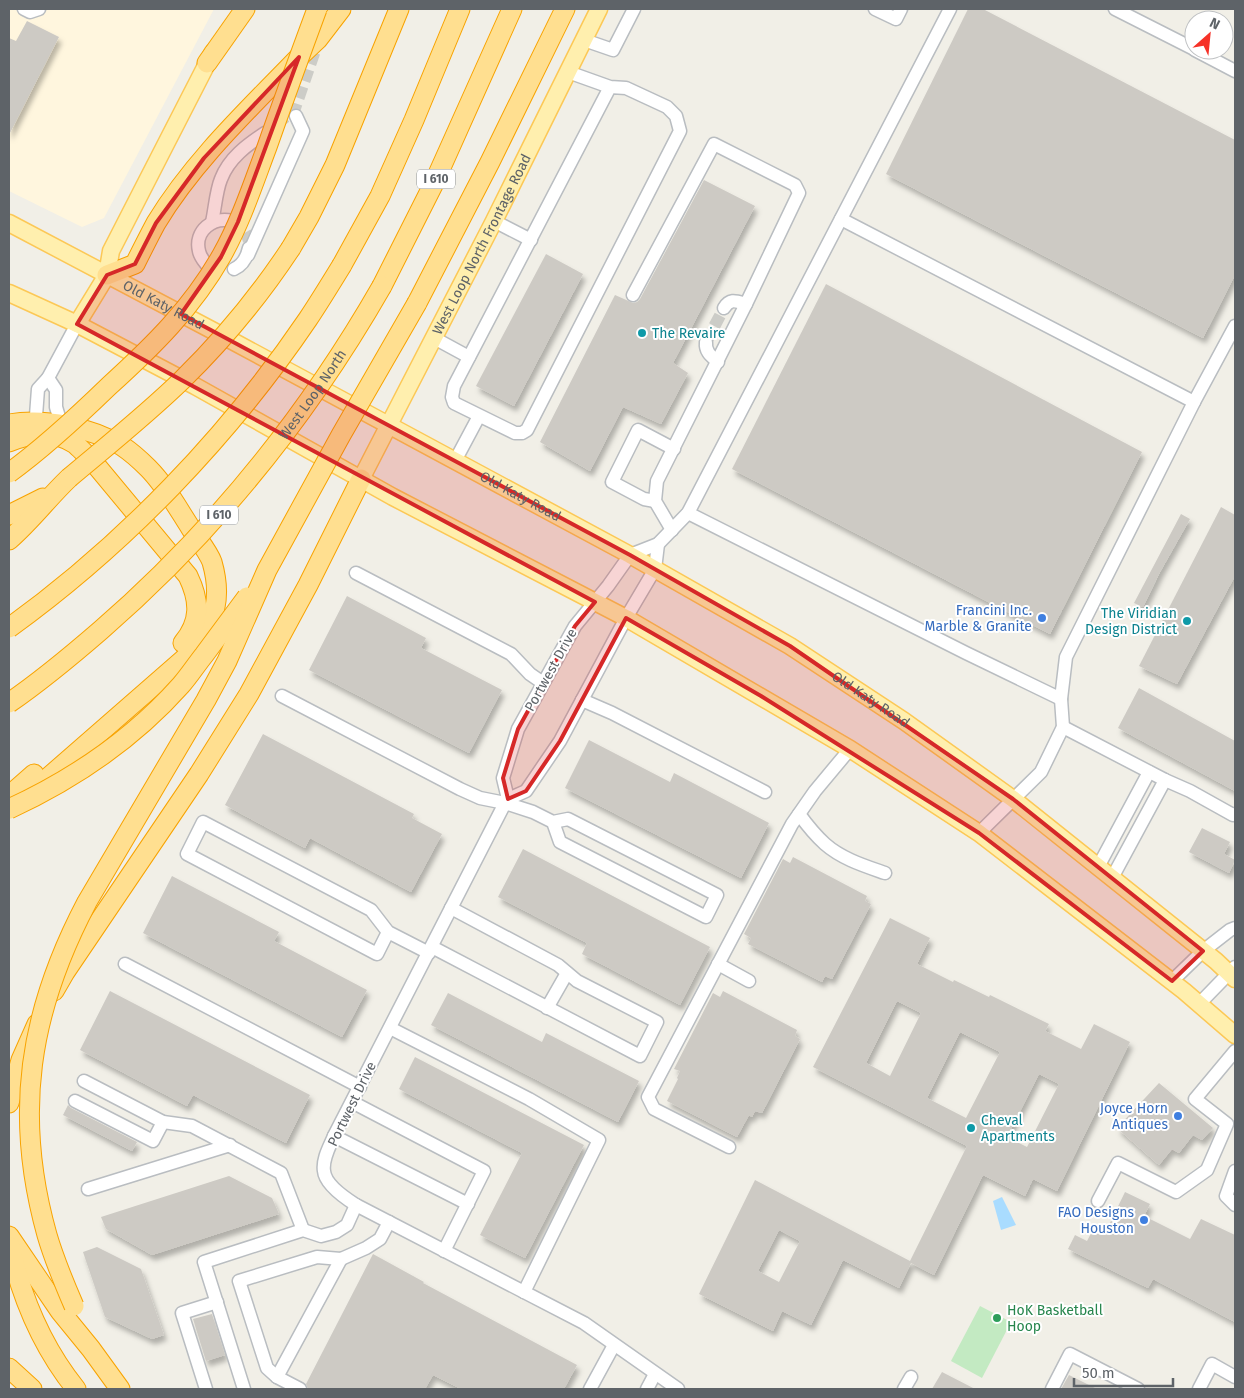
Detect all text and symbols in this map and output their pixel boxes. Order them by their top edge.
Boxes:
north arrow [1184,10,1234,60]
text: N [1207,14,1223,34]
street label: West Loop North Frontage Road [428,151,534,337]
road number: I 610 [417,170,455,188]
street label: Old Katy Road [120,276,207,333]
place label: The Revaire [652,325,725,342]
marker: The Revaire [636,327,648,339]
street label: West Loop North [275,346,350,443]
street label: Old Katy Road [477,467,564,525]
road number: I 610 [200,506,238,524]
place label: Francini Inc. Marble & Granite [924,602,1032,635]
place label: The Viridian Design District [1085,605,1178,638]
marker: Francini Inc. Marble & Granite [1036,612,1048,624]
marker: The Viridian Design District [1181,615,1193,627]
street label: Portwest Drive [521,626,581,714]
street label: Old Katy Road [829,667,913,731]
street label: Portwest Drive [324,1059,380,1149]
place label: Joyce Horn Antiques [1100,1100,1168,1133]
marker: Joyce Horn Antiques [1172,1110,1184,1122]
place label: Cheval Apartments [981,1112,1055,1145]
marker: Cheval Apartments [965,1122,977,1134]
place label: FAO Designs Houston [1057,1204,1134,1237]
marker: FAO Designs Houston [1138,1214,1150,1226]
place label: HoK Basketball Hoop [1007,1302,1103,1335]
marker: HoK Basketball Hoop [991,1312,1003,1324]
scale bar [1074,1356,1173,1388]
text: 50 m [1082,1364,1115,1382]

